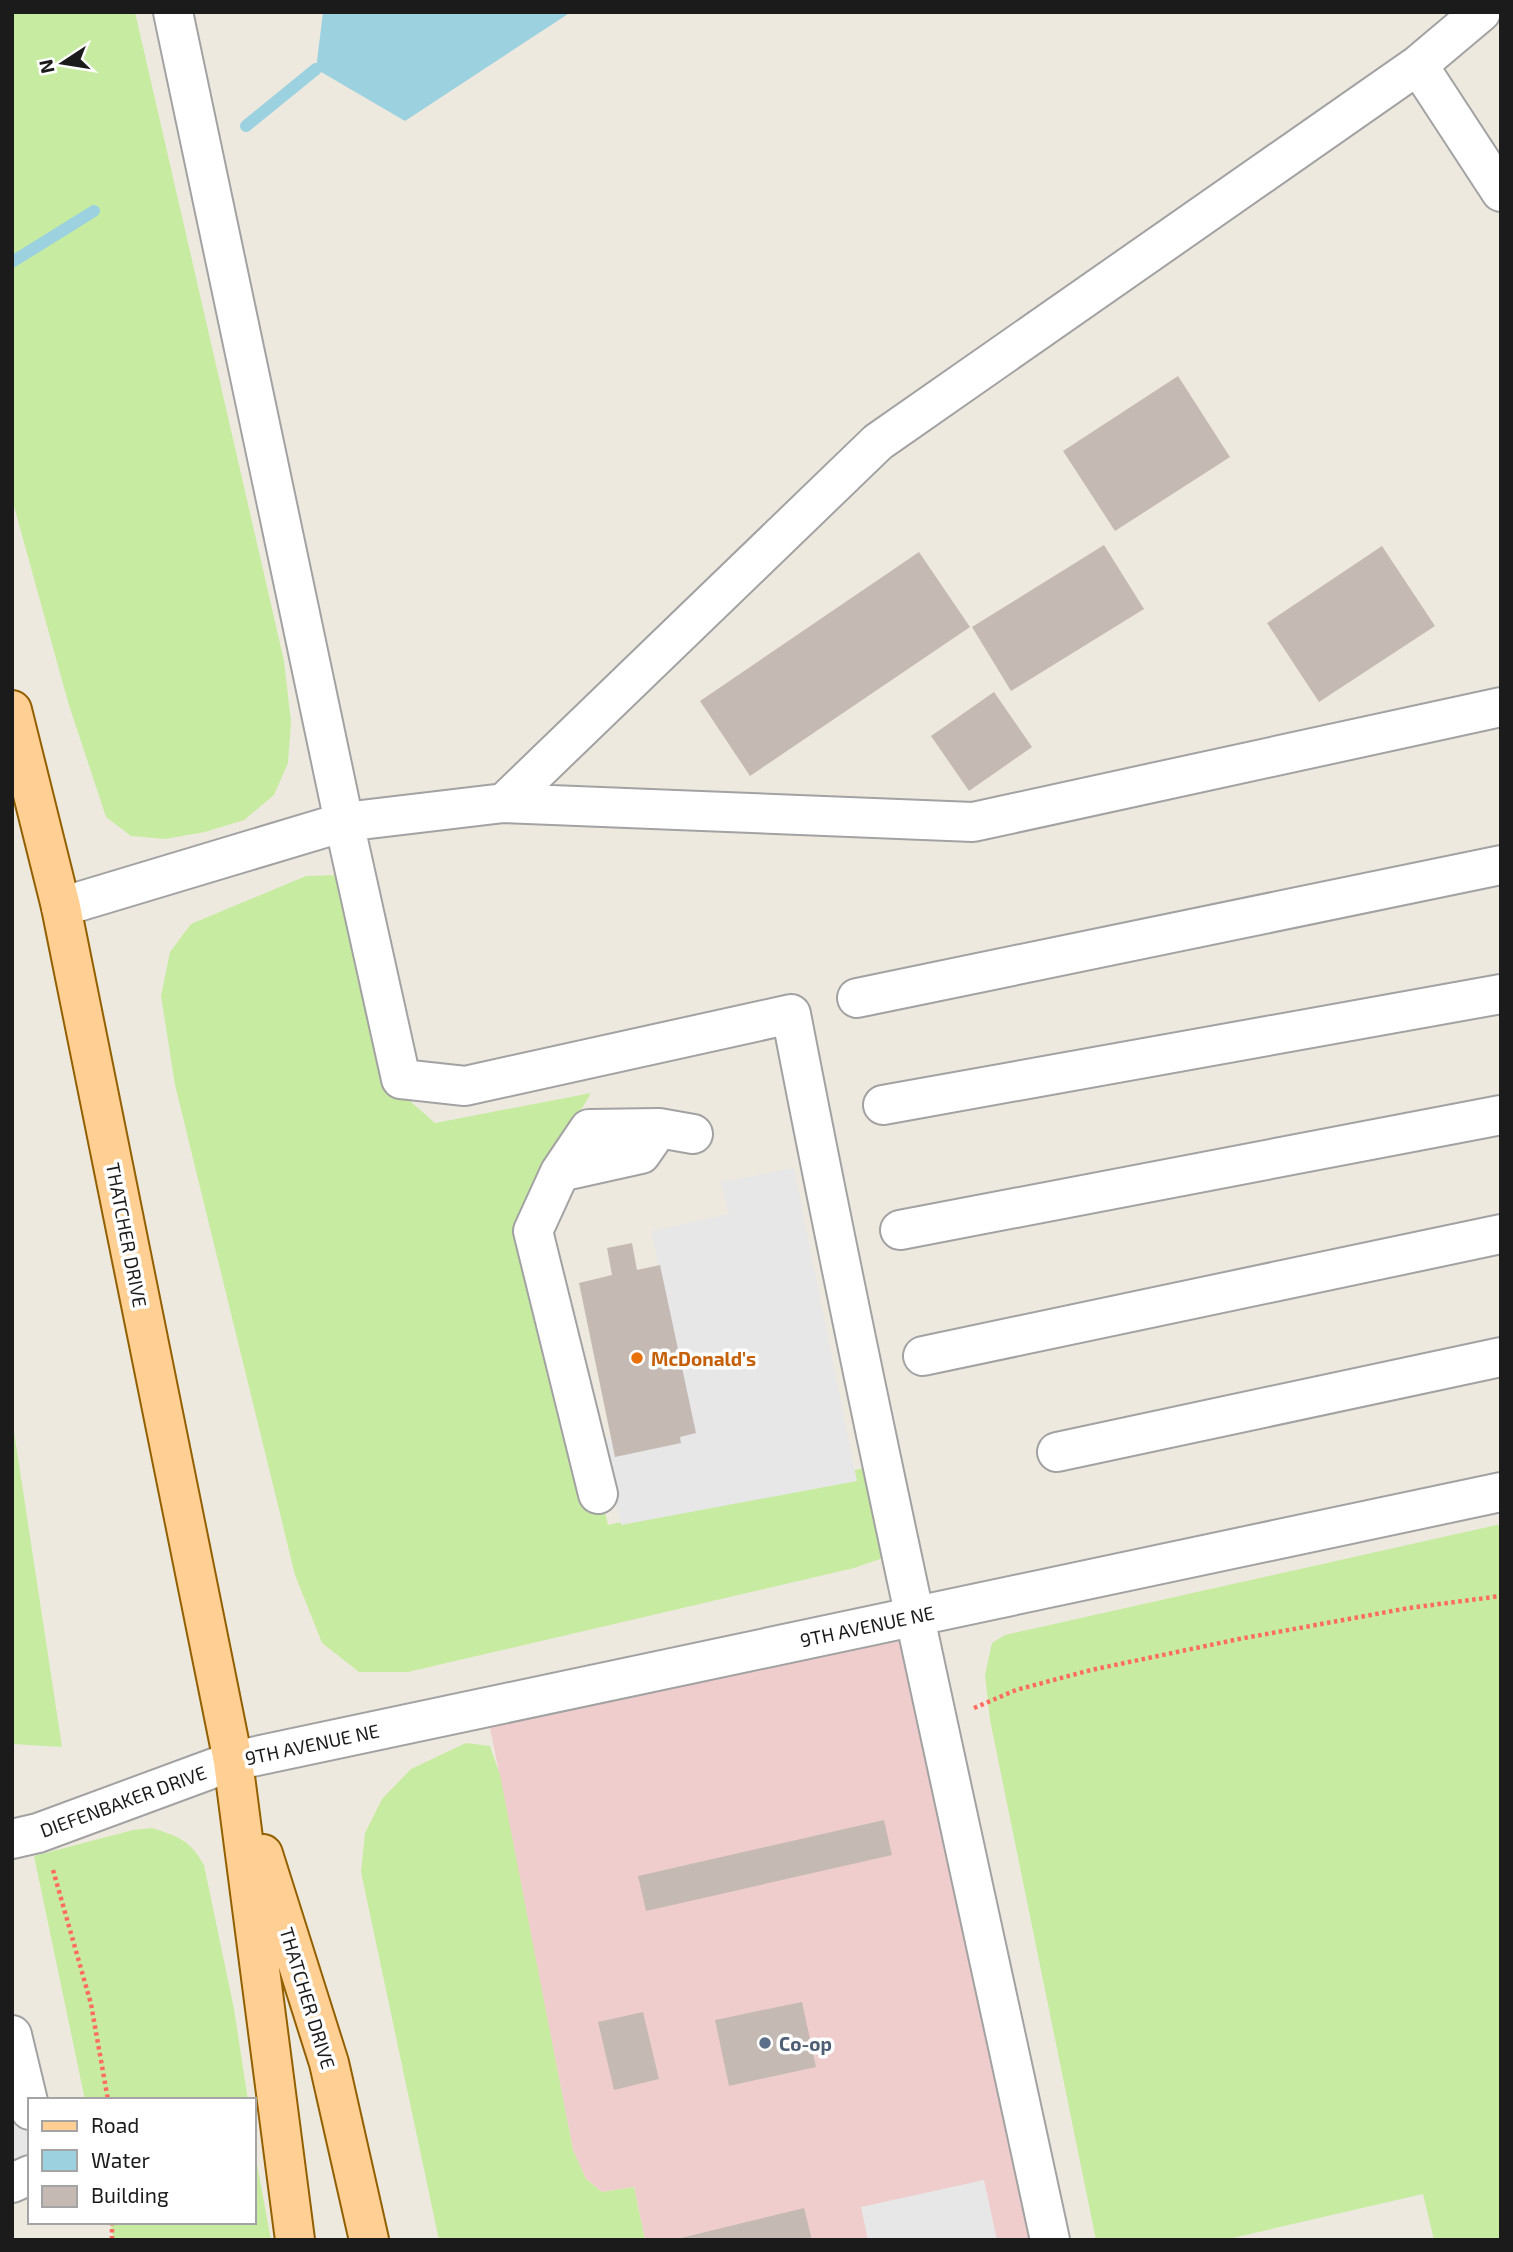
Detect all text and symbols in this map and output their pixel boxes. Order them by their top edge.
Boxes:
north arrow [28,28,98,98]
text: N [33,58,59,76]
street label: THATCHER DRIVE [102,1161,152,1309]
place label: McDonald's [651,1347,756,1370]
marker: McDonald's [629,1350,645,1366]
street label: 9TH AVENUE NE [798,1601,936,1651]
street label: 9TH AVENUE NE [243,1719,381,1769]
street label: DIEFENBAKER DRIVE [37,1760,209,1842]
street label: THATCHER DRIVE [276,1924,340,2072]
place label: Co-op [779,2032,832,2055]
marker: Co-op [757,2035,773,2051]
legend [28,2098,256,2224]
text: Road [91,2112,139,2137]
text: Water [91,2147,150,2172]
text: Building [91,2182,169,2207]

